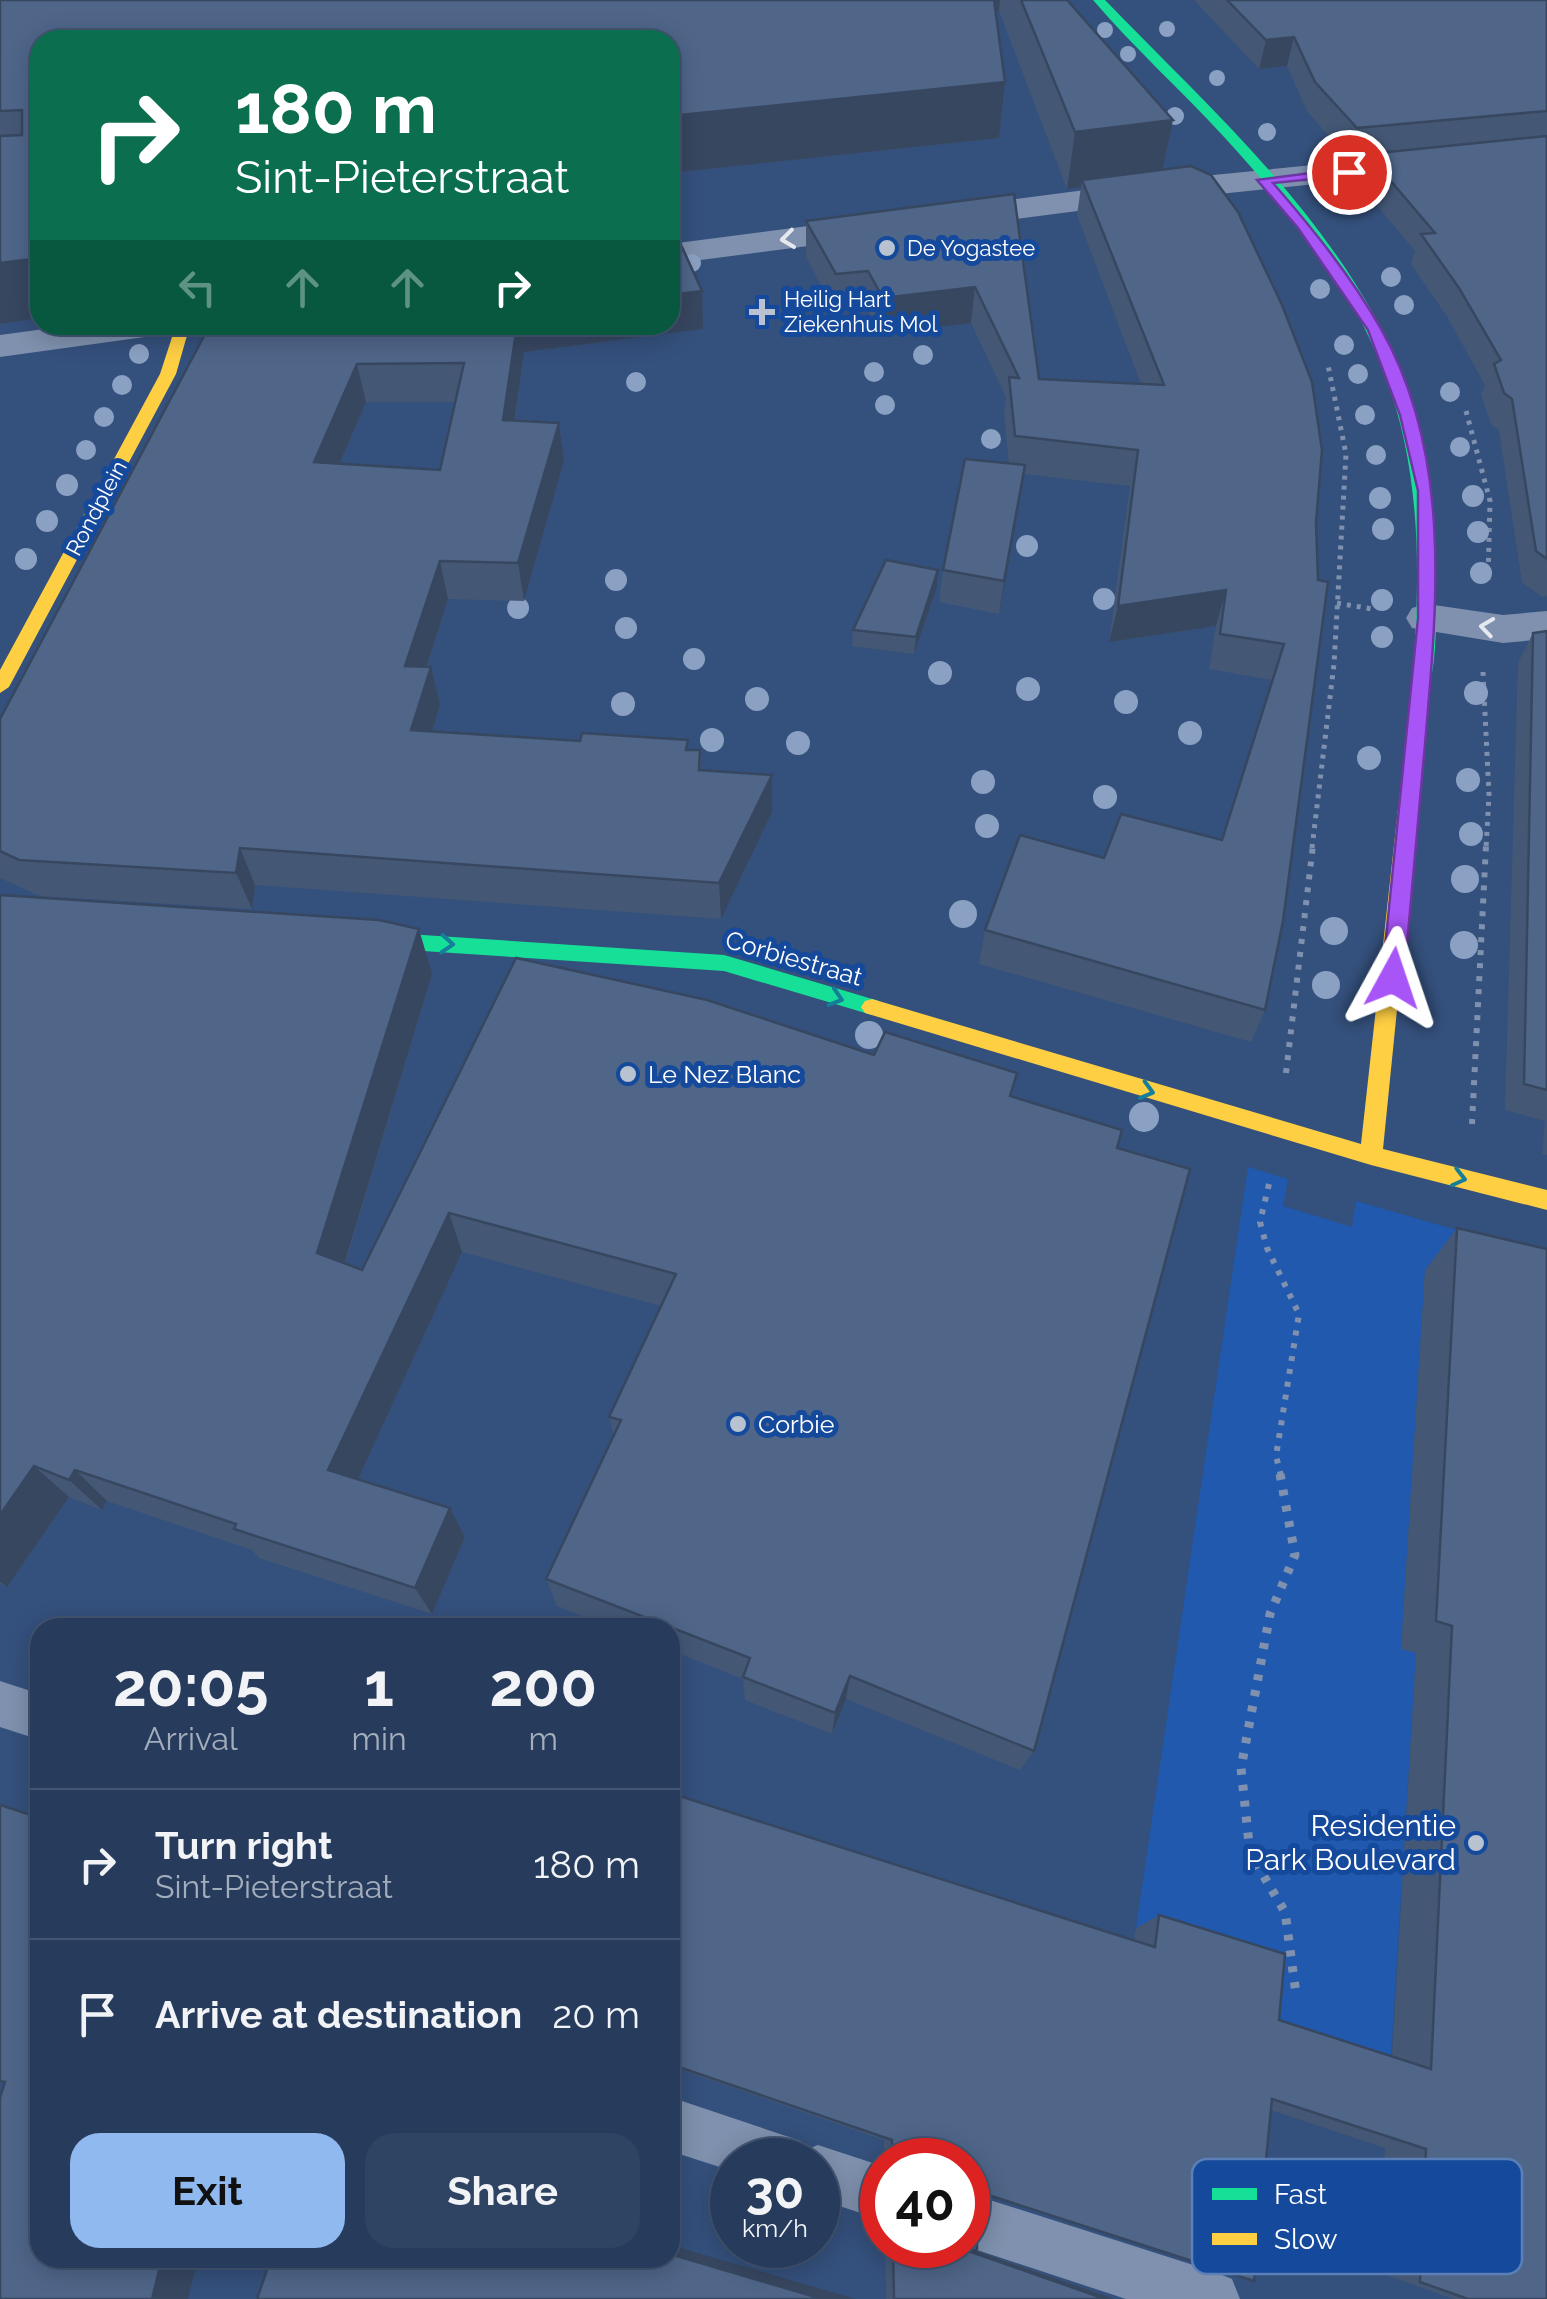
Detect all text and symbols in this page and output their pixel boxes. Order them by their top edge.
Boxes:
text: 180 m [235,67,437,149]
icon: right [70,70,200,200]
pin [1307,130,1392,215]
icon: arrive [1322,145,1377,200]
text: Sint-Pieterstraat [235,151,569,204]
one-way arrow [779,227,796,248]
place label: De Yogastee [907,235,1035,261]
marker: De Yogastee [876,237,898,259]
icon: left [170,260,225,315]
icon: ahead [275,260,330,315]
icon: ahead [380,260,435,315]
icon: right [485,260,540,315]
place label: Heilig Hart Ziekenhuis Mol [784,286,937,337]
marker: Heilig Hart Ziekenhuis Mol [749,299,775,325]
street label: Rondplein [60,456,132,560]
one-way arrow [1479,617,1495,638]
street label: Corbiestraat [722,924,867,992]
position arrow [1341,926,1445,1030]
one-way arrow [439,933,455,954]
one-way arrow [826,986,843,1007]
place label: Le Nez Blanc [648,1059,801,1089]
marker: Le Nez Blanc [617,1063,639,1085]
one-way arrow [1138,1079,1155,1100]
one-way arrow [1450,1166,1467,1187]
place label: Corbie [758,1409,834,1439]
marker: Corbie [727,1413,749,1435]
text: 20:05 [113,1650,269,1720]
text: 1 [364,1650,394,1720]
text: 200 [490,1650,597,1720]
text: Arrival [144,1720,238,1757]
text: min [352,1720,407,1757]
text: m [529,1720,558,1757]
place label: Residentie Park Boulevard [1245,1808,1456,1877]
text: Turn right [155,1823,332,1868]
marker: Residentie Park Boulevard [1465,1832,1487,1854]
icon: right [70,1837,125,1892]
text: 180 m [533,1842,640,1887]
text: Sint-Pieterstraat [155,1868,393,1905]
icon: arrive [70,1987,125,2042]
text: Arrive at destination [155,1992,522,2037]
text: 20 m [552,1992,640,2037]
button: Exit [70,2133,345,2248]
button: Share [365,2133,640,2248]
speed limit sign: 40 [860,2138,990,2268]
legend [1192,2159,1522,2274]
text: 30 [746,2161,804,2220]
text: Fast [1274,2178,1327,2211]
text: km/h [742,2213,808,2243]
text: Slow [1274,2223,1338,2256]

